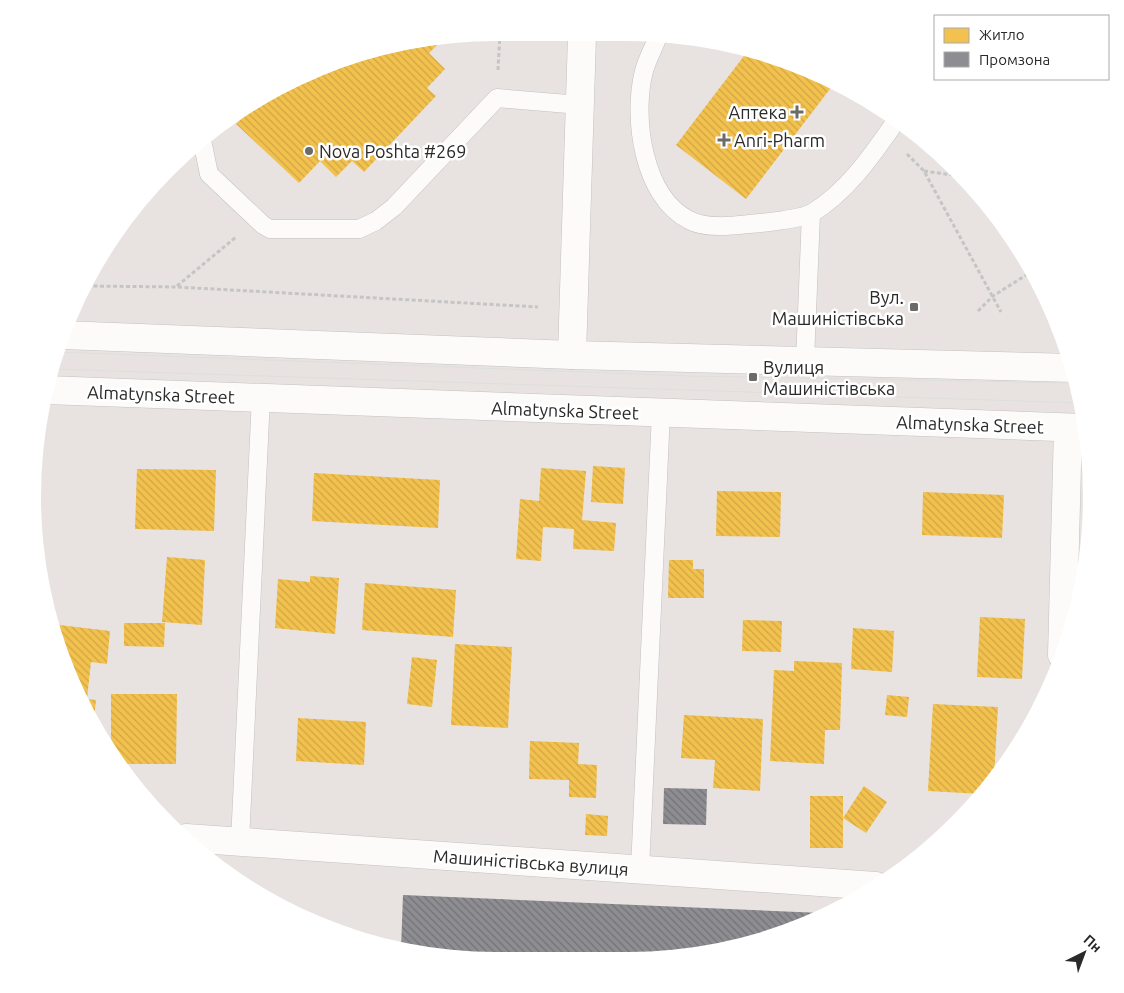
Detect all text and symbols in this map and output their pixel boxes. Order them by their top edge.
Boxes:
legend [934,15,1109,80]
text: Житло [979,26,1025,43]
text: Промзона [979,51,1050,68]
place label: Аптека [729,102,787,122]
marker: Аптека [791,106,803,118]
place label: Anri-Pharm [734,130,825,150]
marker: Anri-Pharm [718,134,730,146]
place label: Nova Poshta #269 [319,141,466,161]
marker: Nova Poshta #269 [303,145,315,157]
place label: Вул. Машиністівська [772,287,904,328]
marker: Вул. Машиністівська [908,301,920,313]
place label: Вулиця Машиністівська [763,357,895,398]
marker: Вулиця Машиністівська [747,371,759,383]
street label: Almatynska Street [87,381,235,407]
street label: Almatynska Street [491,397,639,423]
street label: Almatynska Street [896,411,1044,437]
street label: Машиністівська вулиця [433,845,629,879]
north arrow [1059,928,1109,978]
text: Пн [1081,931,1105,955]

